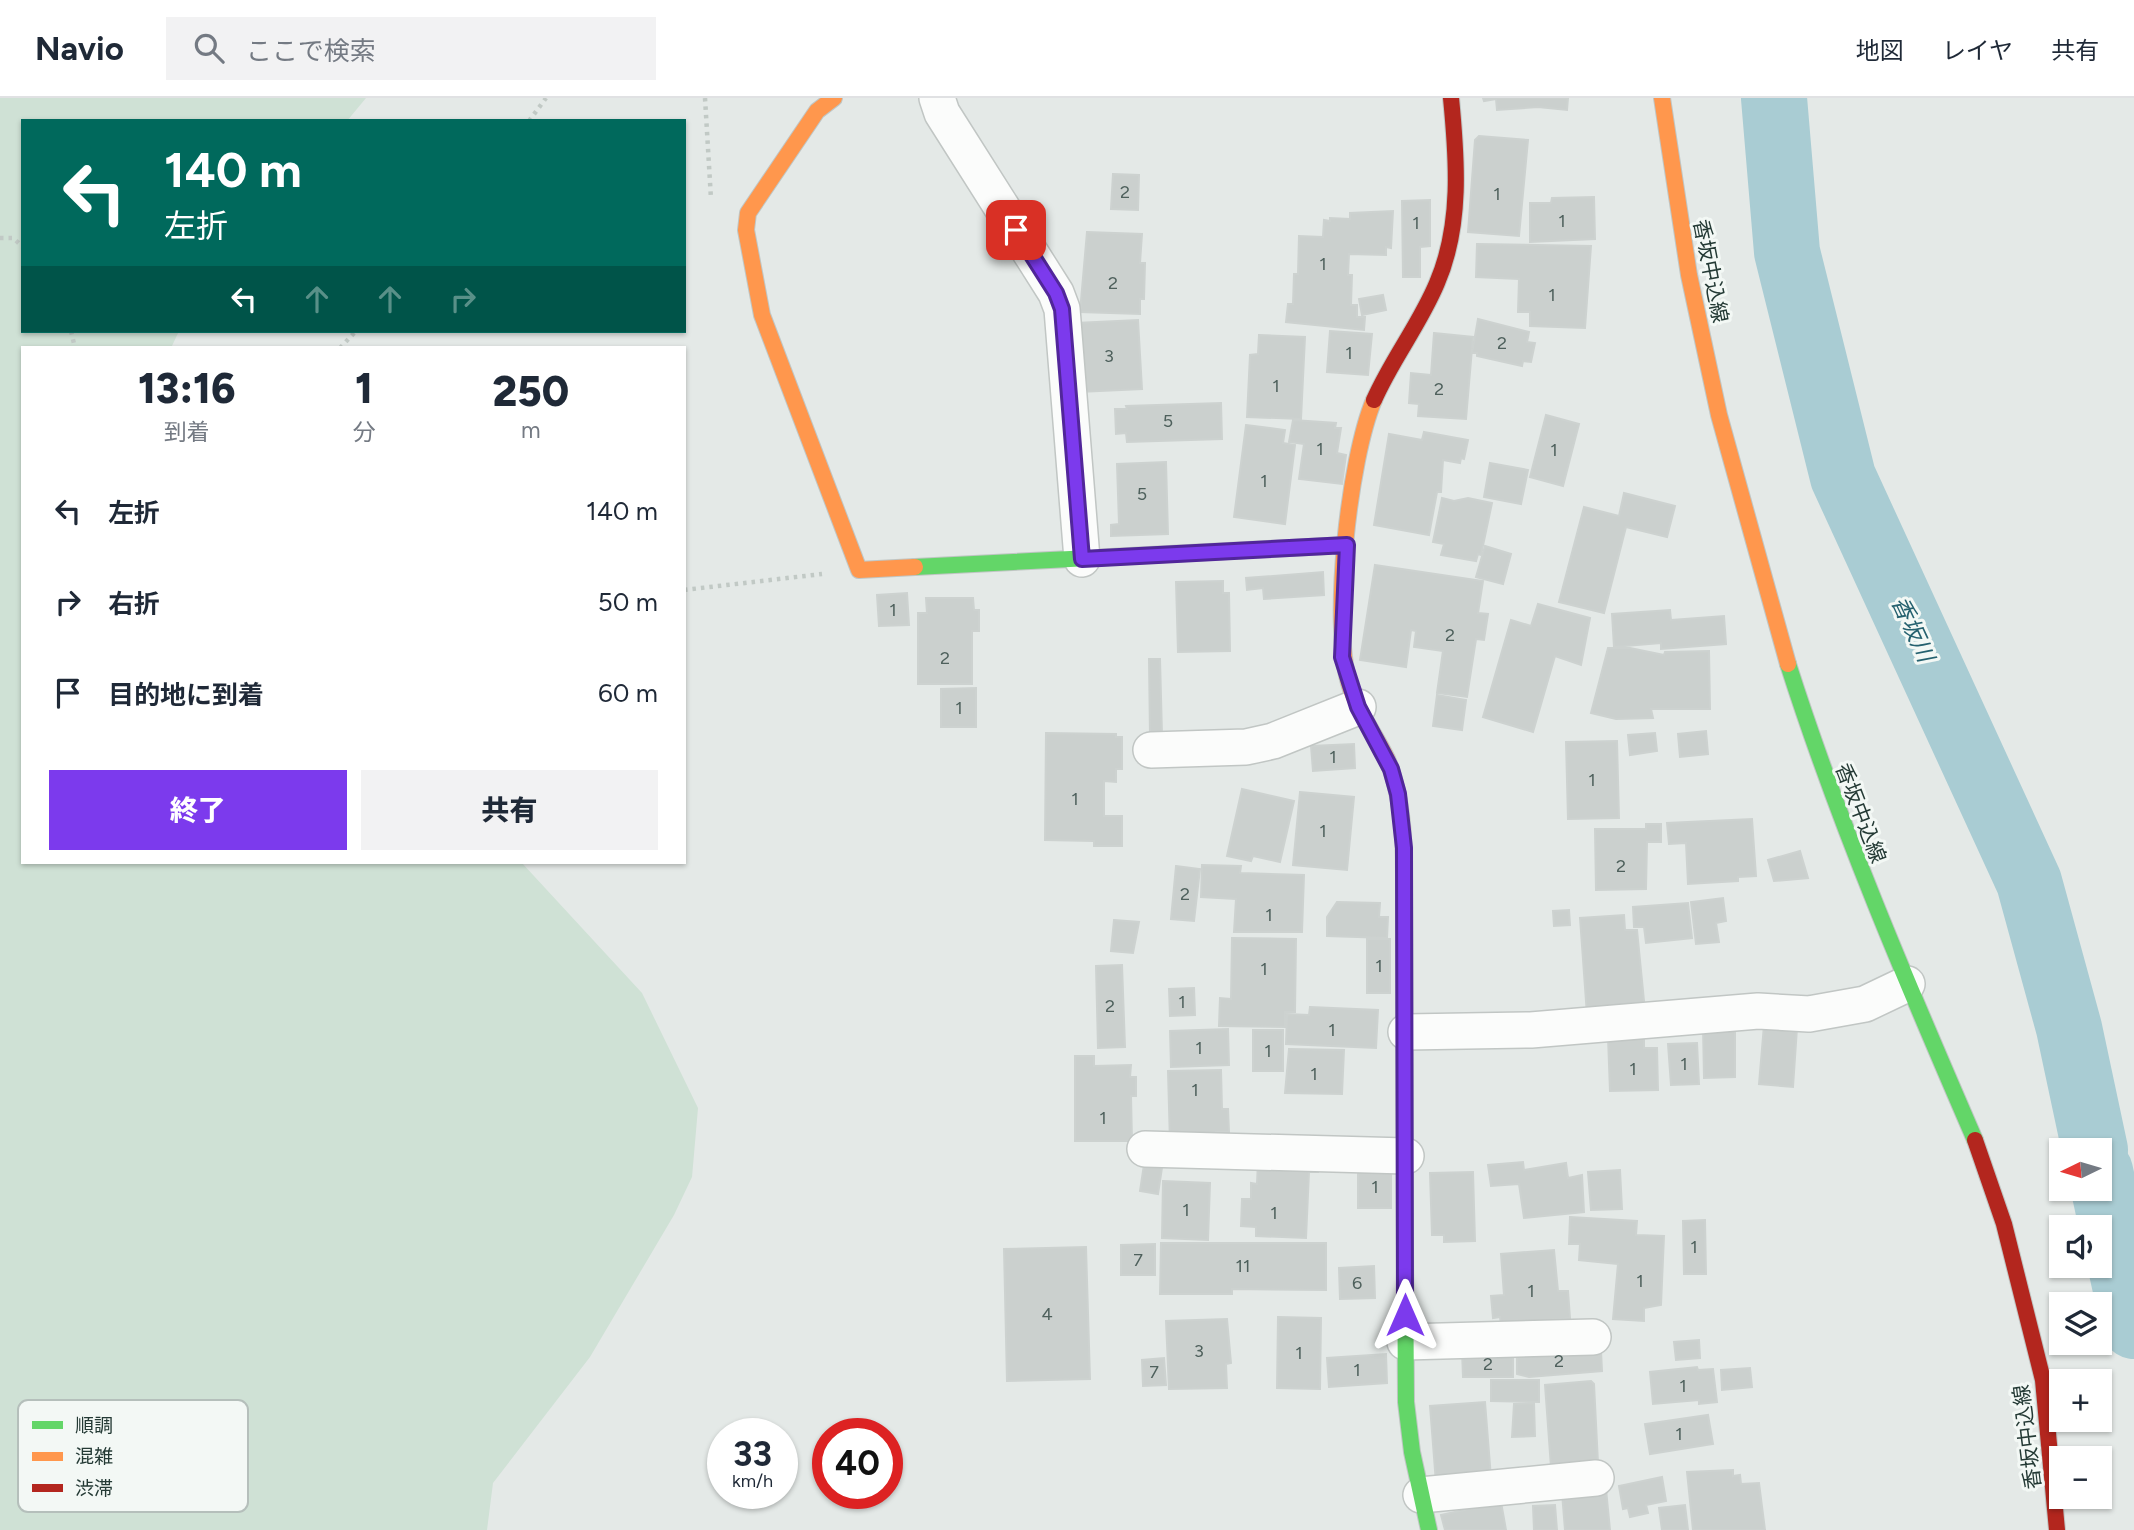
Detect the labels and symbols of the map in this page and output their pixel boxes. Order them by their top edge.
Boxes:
house number: 2 [1120,181,1130,203]
house number: 1 [1493,183,1501,205]
pin [986,200,1046,260]
house number: 1 [1558,210,1566,232]
house number: 1 [1412,212,1420,234]
street label: 香坂中込線 [1689,217,1733,325]
house number: 1 [1319,253,1327,275]
house number: 2 [1108,272,1118,294]
house number: 1 [1548,284,1556,306]
house number: 2 [1497,332,1507,354]
house number: 1 [1345,342,1353,364]
house number: 3 [1104,345,1114,367]
house number: 1 [1272,375,1280,397]
house number: 2 [1434,378,1444,400]
house number: 5 [1163,410,1173,432]
house number: 1 [1316,438,1324,460]
house number: 1 [1550,439,1558,461]
house number: 1 [1260,470,1268,492]
house number: 5 [1137,483,1147,505]
water label: 香坂川 [1886,592,1942,669]
house number: 1 [889,599,897,621]
house number: 2 [1445,624,1455,646]
house number: 2 [940,647,950,669]
house number: 1 [955,697,963,719]
house number: 1 [1329,746,1337,768]
street label: 香坂中込線 [1831,760,1891,866]
house number: 1 [1588,769,1596,791]
house number: 1 [1071,788,1079,810]
house number: 1 [1319,820,1327,842]
house number: 2 [1616,855,1626,877]
house number: 2 [1180,883,1190,905]
house number: 1 [1265,904,1273,926]
house number: 1 [1375,955,1383,977]
house number: 1 [1260,958,1268,980]
house number: 1 [1178,991,1186,1013]
house number: 2 [1105,995,1115,1017]
house number: 1 [1328,1019,1336,1041]
house number: 1 [1195,1037,1203,1059]
house number: 1 [1264,1040,1272,1062]
house number: 1 [1680,1053,1688,1075]
house number: 1 [1629,1058,1637,1080]
house number: 1 [1310,1063,1318,1085]
house number: 1 [1191,1079,1199,1101]
house number: 1 [1099,1107,1107,1129]
north arrow [2049,1138,2112,1200]
house number: 1 [1371,1176,1379,1198]
house number: 1 [1182,1199,1190,1221]
house number: 1 [1270,1202,1278,1224]
house number: 1 [1690,1236,1698,1258]
house number: 7 [1133,1249,1143,1271]
house number: 11 [1236,1255,1250,1277]
house number: 1 [1636,1270,1644,1292]
house number: 6 [1352,1272,1362,1294]
position arrow [1368,1278,1442,1352]
house number: 1 [1527,1280,1535,1302]
house number: 4 [1041,1303,1053,1325]
house number: 3 [1194,1340,1204,1362]
house number: 1 [1295,1342,1303,1364]
house number: 2 [1554,1350,1564,1372]
house number: 2 [1483,1353,1493,1375]
house number: 1 [1353,1359,1361,1381]
house number: 7 [1149,1361,1159,1383]
house number: 1 [1679,1375,1687,1397]
street label: 香坂中込線 [2008,1383,2046,1491]
legend [18,1400,248,1512]
text: 順調 [75,1414,113,1437]
speed limit sign: 40 [812,1418,903,1509]
house number: 1 [1675,1423,1683,1445]
text: 混雑 [75,1445,113,1468]
text: 渋滞 [75,1477,113,1500]

